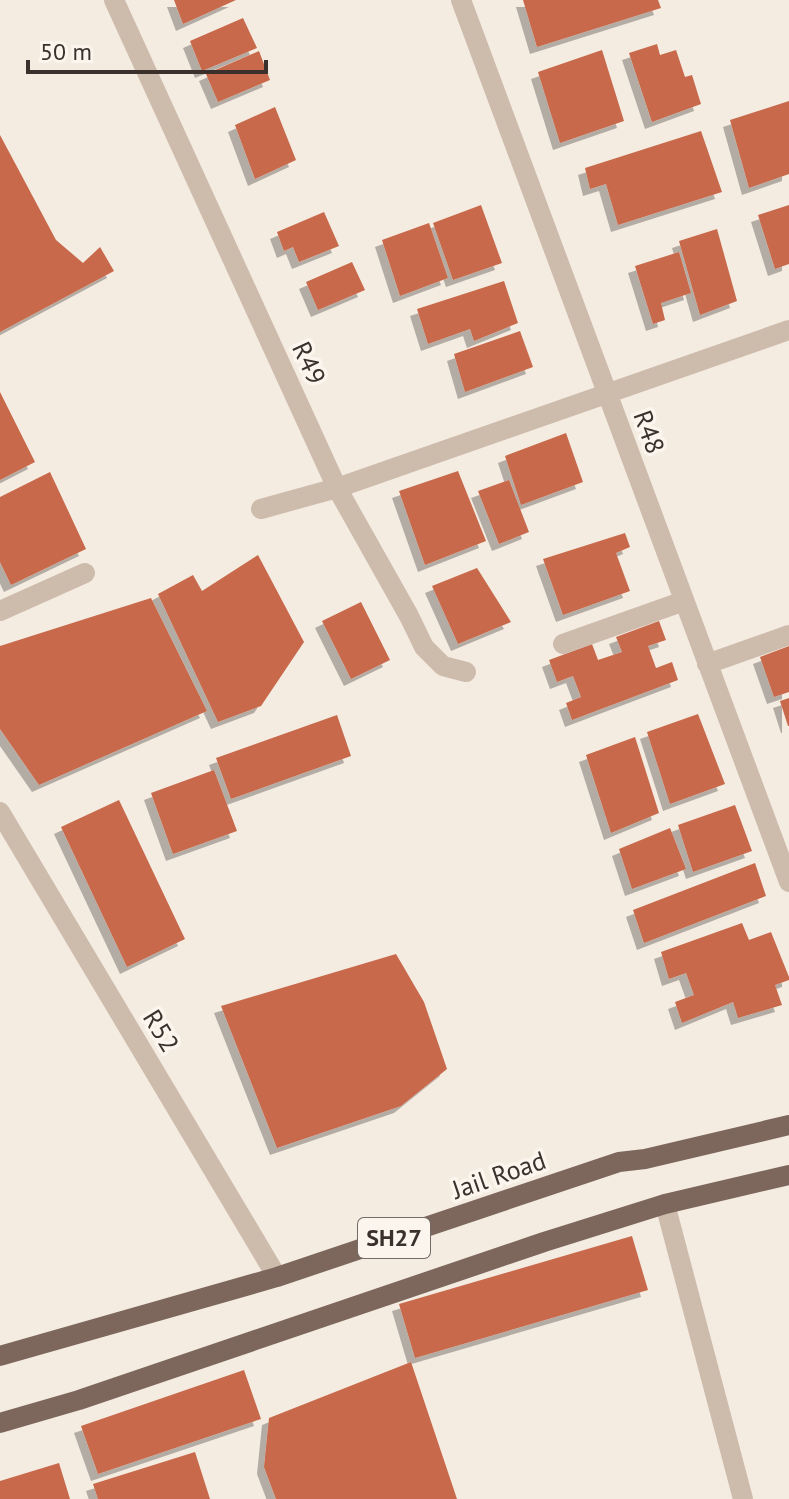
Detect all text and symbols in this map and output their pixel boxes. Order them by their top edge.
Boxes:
scale bar [28,24,266,74]
text: 50 m [40,36,92,67]
street label: R49 [285,336,334,390]
street label: R48 [626,406,672,458]
street label: R52 [136,1003,187,1058]
street label: Jail Road [447,1143,550,1206]
road number: SH27 [358,1218,430,1258]

